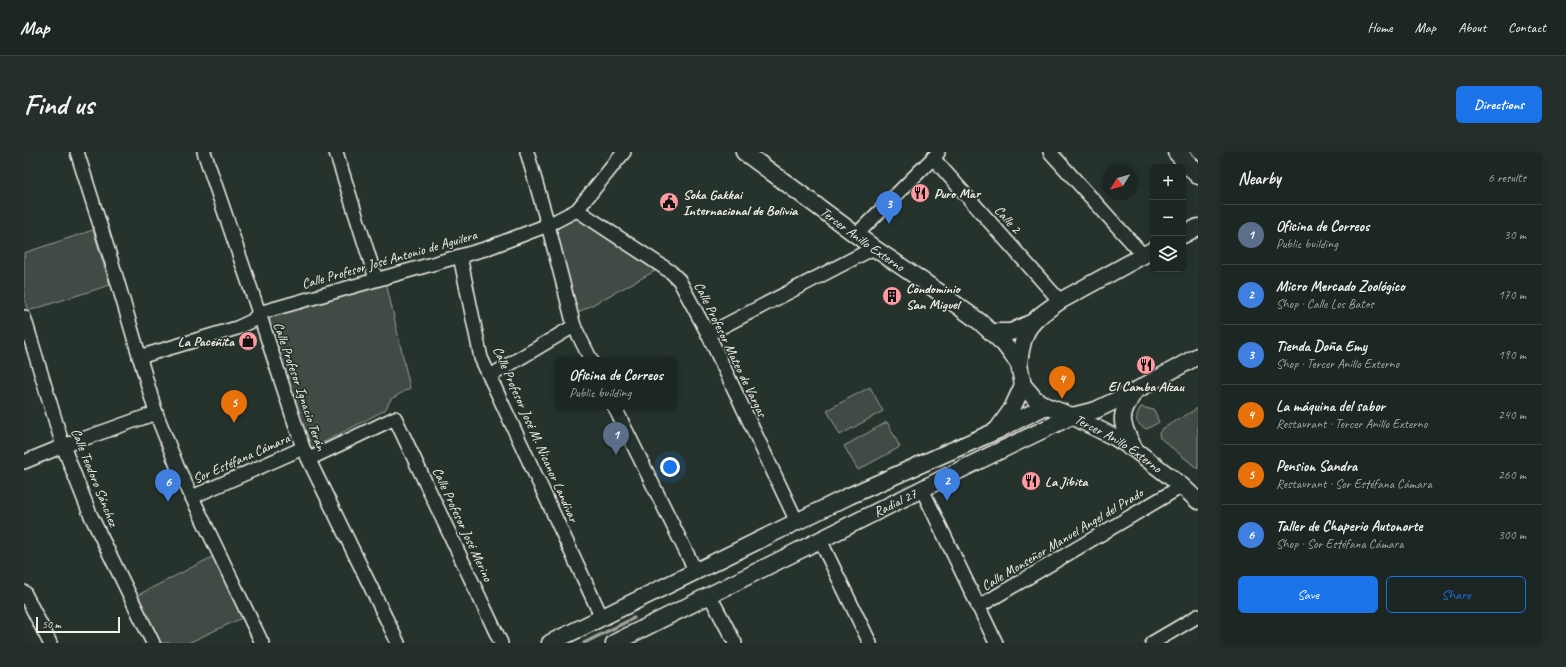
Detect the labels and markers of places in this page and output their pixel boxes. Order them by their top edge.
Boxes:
restaurant icon: Puro Mar [909,182,931,204]
place label: Puro Mar [934,185,982,202]
place label: Soka Gakkai Internacional de Bolivia [683,186,799,219]
public building icon: Soka Gakkai Internacional de Bolivia [658,191,680,213]
pin: 3 [876,191,902,224]
place label: Condominio San Miguel [906,280,962,313]
building icon: Condominio San Miguel [881,285,903,307]
shop icon: La Paceñita [237,330,259,352]
place label: La Paceñita [178,333,235,350]
restaurant icon: El Camba Alzau [1135,354,1157,376]
pin: 4 [1049,366,1075,399]
place label: El Camba Alzau [1108,378,1185,395]
pin: 5 [221,390,247,423]
pin: 1 [603,422,629,455]
pin: 2 [934,468,960,501]
pin: 6 [155,469,181,502]
restaurant icon: La Jibita [1020,470,1042,492]
place label: La Jibita [1045,473,1089,490]

